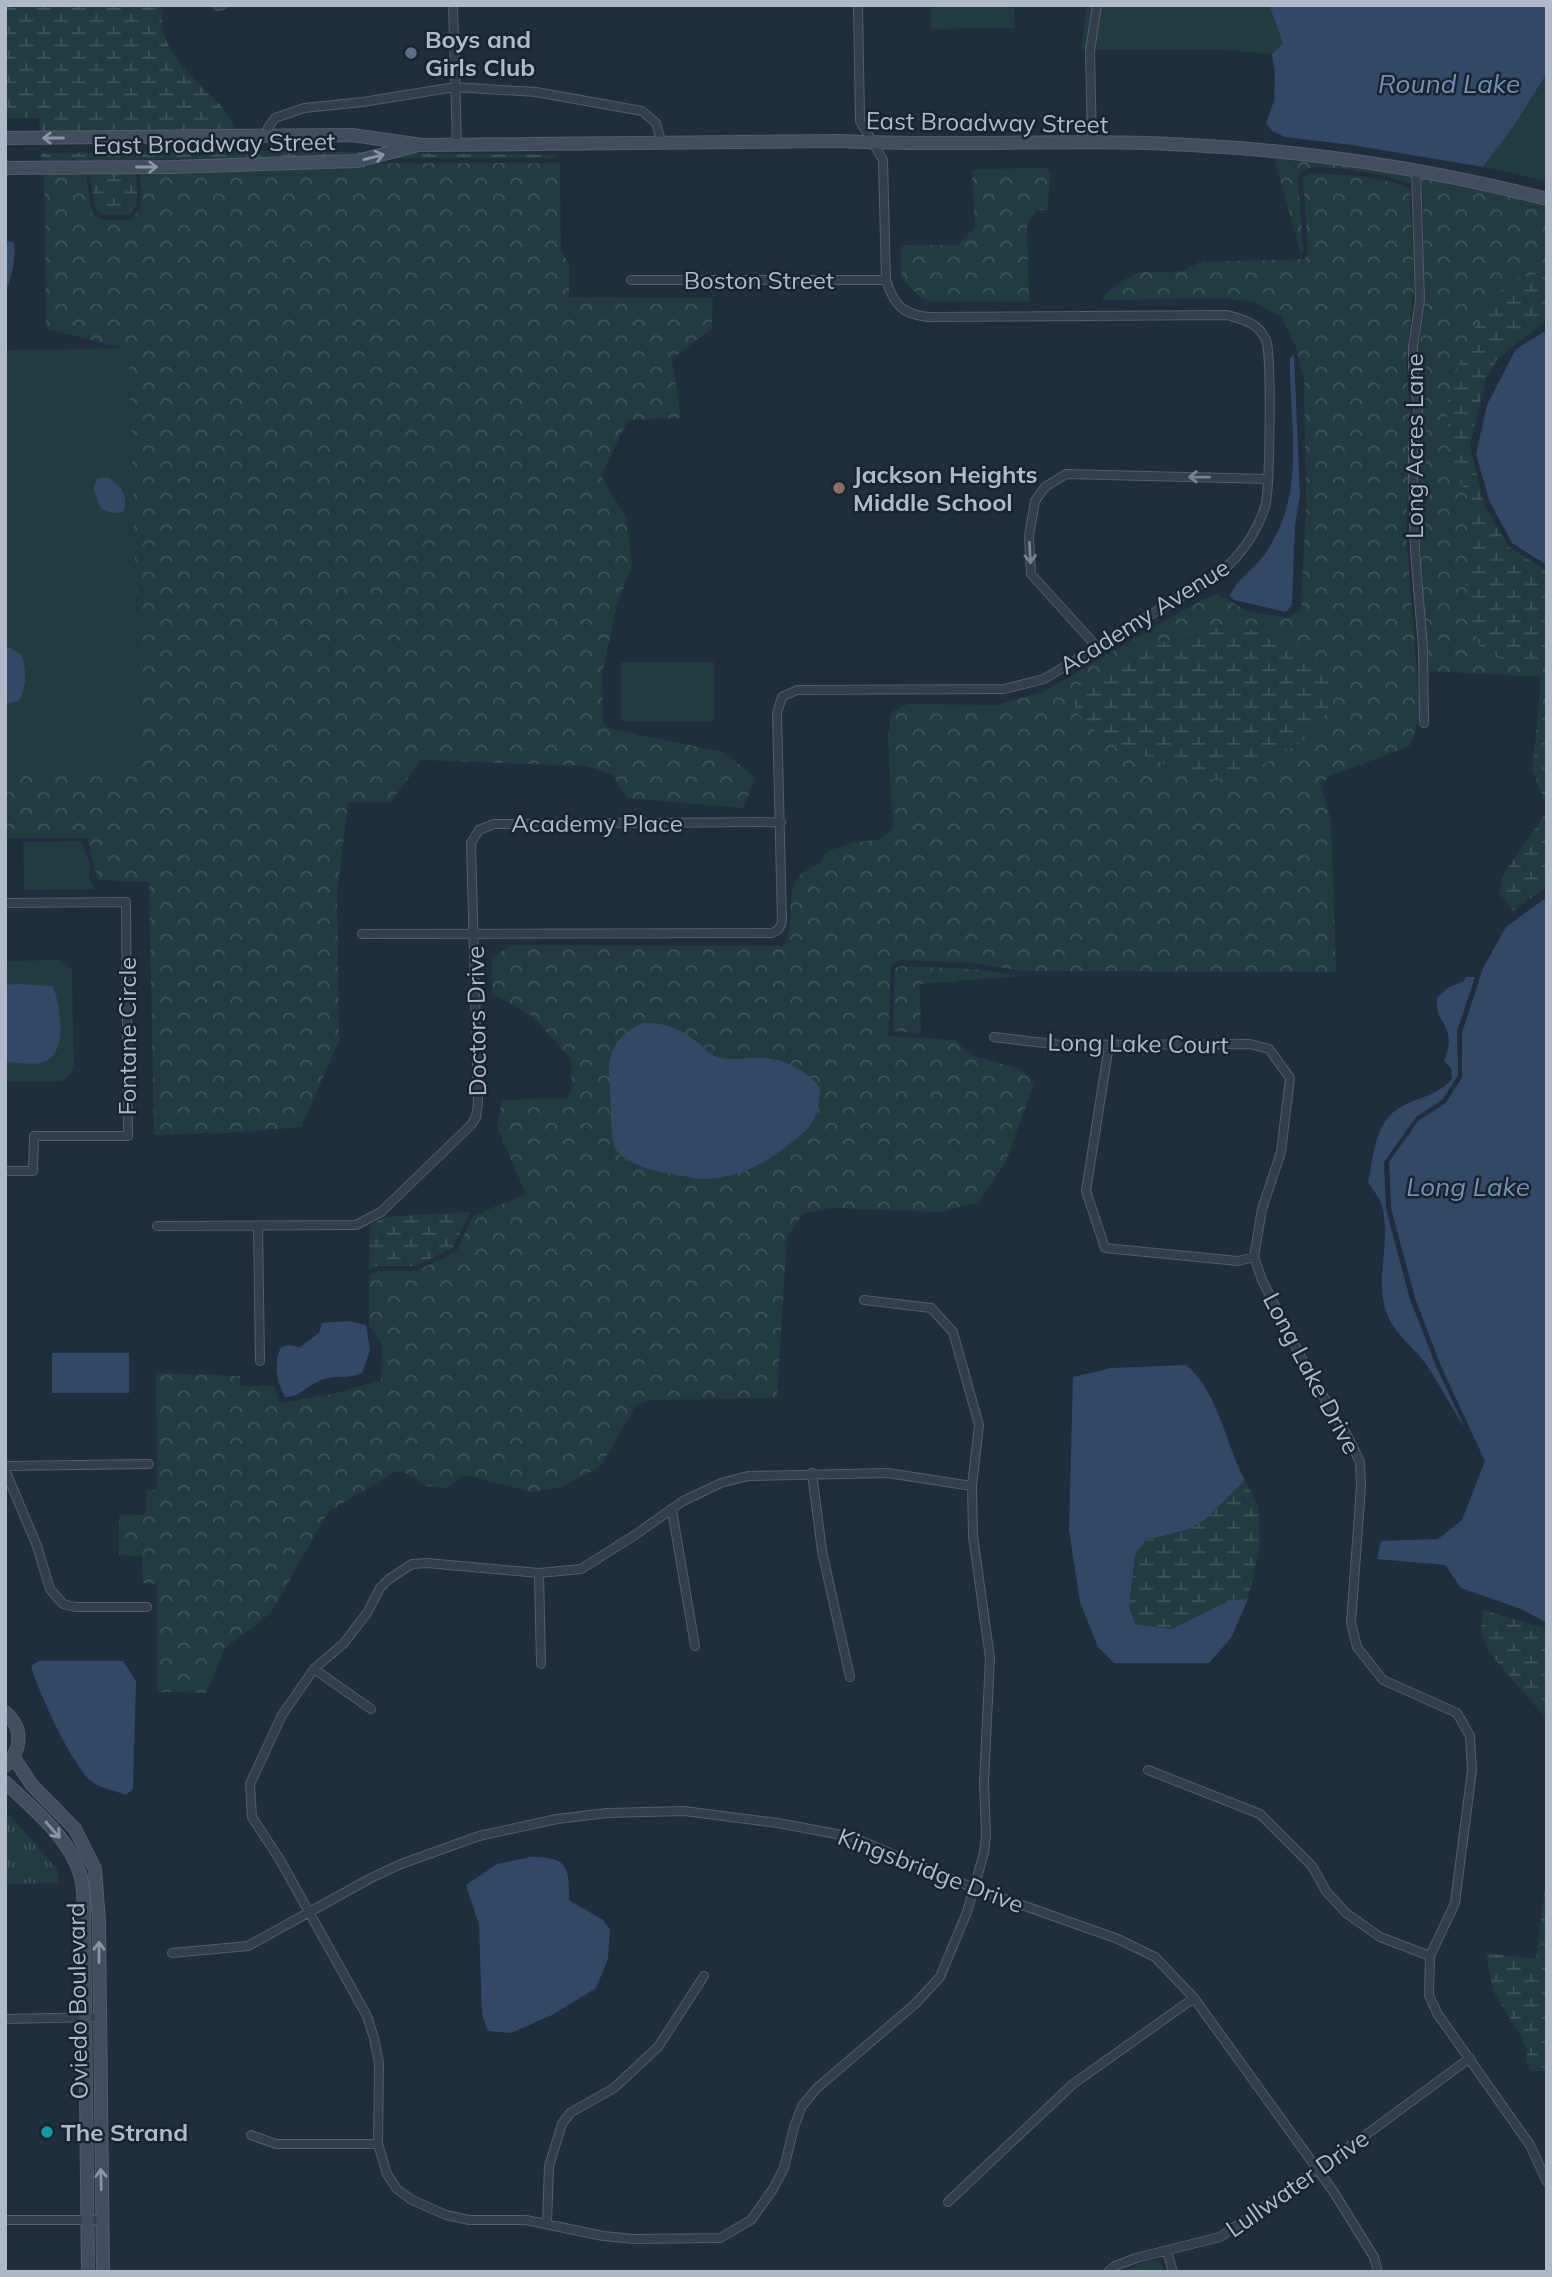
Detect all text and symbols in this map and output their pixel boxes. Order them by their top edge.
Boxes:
place label: Boys and Girls Club [425,24,535,82]
marker: Boys and Girls Club [403,45,419,61]
water label: Round Lake [1378,67,1520,100]
street label: East Broadway Street [866,105,1108,139]
street label: East Broadway Street [93,126,335,160]
one-way arrow [42,131,65,145]
one-way arrow [362,150,385,163]
one-way arrow [135,160,158,174]
street label: Boston Street [684,265,834,295]
street label: Long Acres Lane [1399,353,1429,539]
place label: Jackson Heights Middle School [853,459,1038,517]
one-way arrow [1187,470,1210,484]
marker: Jackson Heights Middle School [831,480,847,496]
one-way arrow [1024,542,1037,565]
street label: Academy Avenue [1053,552,1235,680]
street label: Academy Place [511,808,683,838]
street label: Doctors Drive [460,946,492,1096]
street label: Fontane Circle [112,957,142,1115]
street label: Long Lake Court [1047,1026,1229,1060]
water label: Long Lake [1406,1170,1530,1203]
street label: Long Lake Drive [1257,1287,1367,1459]
one-way arrow [45,1821,61,1839]
street label: Kingsbridge Drive [834,1821,1028,1919]
street label: Oviedo Boulevard [60,1902,94,2100]
one-way arrow [92,1940,106,1963]
place label: The Strand [61,2117,188,2147]
street label: Lullwater Drive [1220,2123,1374,2243]
marker: The Strand [39,2124,55,2140]
one-way arrow [94,2168,108,2191]

